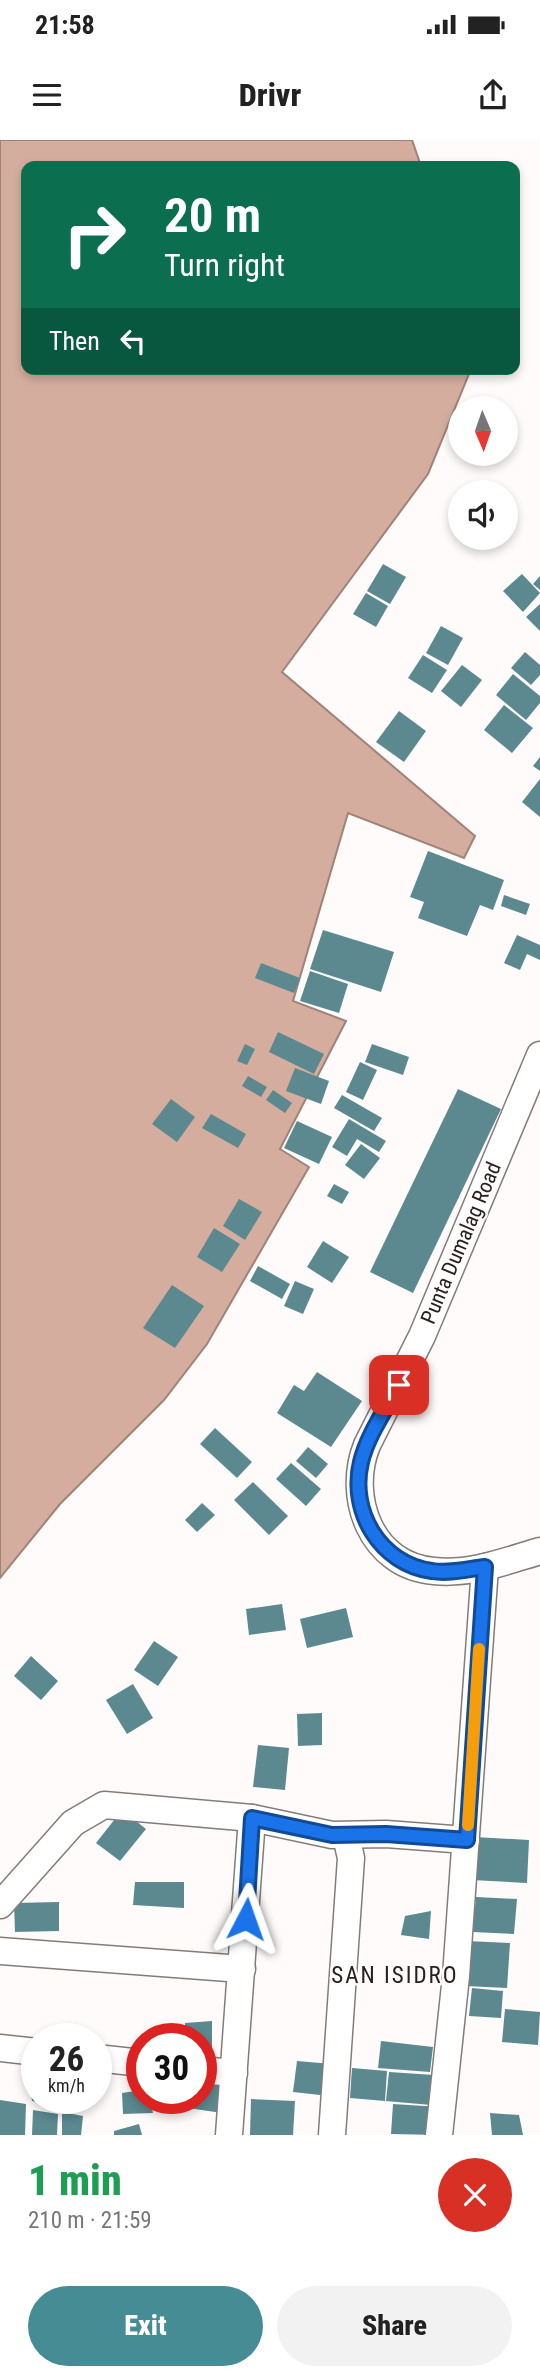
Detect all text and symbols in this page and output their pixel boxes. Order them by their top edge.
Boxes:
text: 21:58 [35,10,95,40]
icon: menu [28,76,66,114]
text: Drivr [239,76,301,114]
icon: share [474,76,512,114]
text: 20 m [164,187,261,244]
icon: right [49,189,140,280]
text: Turn right [164,246,285,284]
icon: left [114,322,152,360]
text: Then [49,326,100,356]
north arrow [448,396,518,466]
map controls [448,396,518,550]
button: sound [448,480,518,550]
street label: Punta Dumalag Road [416,1159,506,1327]
pin [369,1355,429,1415]
icon: arrive [380,1366,418,1404]
position arrow [209,1882,283,1956]
district label: SAN ISIDRO [331,1962,459,1989]
speed limit sign: 30 [126,2023,217,2114]
text: 26 [49,2039,84,2080]
text: km/h [48,2075,85,2096]
text: 1 min [28,2156,122,2205]
button: close [438,2158,512,2232]
text: 210 m · 21:59 [28,2207,152,2234]
button: Exit [28,2286,263,2366]
button: Share [277,2286,512,2366]

